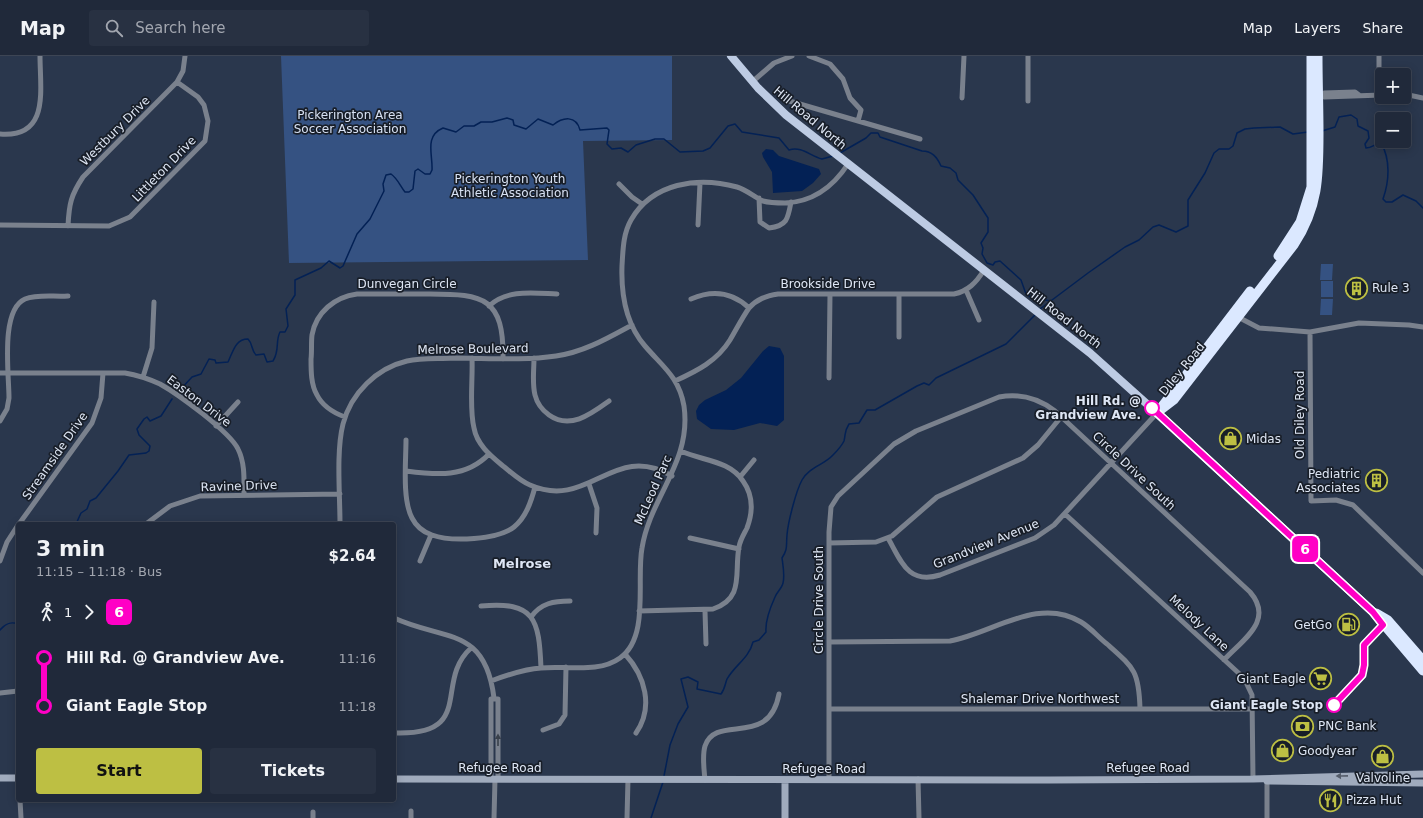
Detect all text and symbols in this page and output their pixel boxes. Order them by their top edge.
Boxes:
search box [89,10,369,46]
text: Map [20,17,65,39]
icon: search [103,17,125,39]
text: Search here [135,19,225,37]
text: Map [1243,20,1272,36]
text: Layers [1294,20,1341,36]
text: Share [1363,20,1403,36]
map controls [1375,68,1411,148]
button: + [1375,68,1411,104]
street label: Hill Road North [771,84,849,152]
street label: Westbury Drive [77,93,153,169]
park label: Pickerington Area Soccer Association [294,108,406,136]
button: − [1375,112,1411,148]
street label: Littleton Drive [129,133,199,205]
park label: Pickerington Youth Athletic Association [451,172,569,200]
building icon: Rule 3 [1343,275,1369,301]
street label: Dunvegan Circle [357,277,457,291]
street label: Brookside Drive [781,277,875,291]
place label: Rule 3 [1372,281,1410,295]
street label: Hill Road North [1024,285,1104,351]
street label: Diley Road [1156,340,1208,398]
street label: Melrose Boulevard [417,341,529,357]
street label: Old Diley Road [1293,371,1307,459]
street label: Easton Drive [164,372,234,430]
place label: Hill Rd. @ Grandview Ave. [1035,394,1141,422]
marker: Hill Rd. @ Grandview Ave. [1144,400,1160,416]
street label: Streamside Drive [19,409,91,503]
shop icon: Midas [1218,426,1244,452]
street label: Circle Drive South [1090,429,1178,513]
place label: Midas [1246,432,1281,446]
street label: McLeod Parc [631,453,675,527]
place label: Pediatric Associates [1296,467,1360,495]
building icon: Pediatric Associates [1363,468,1389,494]
street label: Ravine Drive [200,478,278,494]
street label: Grandview Avenue [931,516,1041,572]
text: 3 min [36,536,105,561]
line badge: 6 [1292,536,1318,562]
text: 6 [1300,541,1310,557]
street label: Circle Drive South [812,546,826,654]
text: $2.64 [329,547,376,565]
district label: Melrose [493,556,551,571]
text: 11:15 – 11:18 · Bus [36,564,162,579]
street label: Melody Lane [1166,592,1232,654]
icon: walk [36,601,58,623]
icon: forward [78,601,100,623]
text: 6 [114,604,124,620]
text: 1 [64,605,72,620]
fuel station icon: GetGo [1335,612,1361,638]
place label: GetGo [1294,618,1332,632]
text: Hill Rd. @ Grandview Ave. [66,649,285,667]
text: 11:16 [339,651,376,666]
supermarket icon: Giant Eagle [1308,666,1334,692]
place label: Giant Eagle [1237,672,1306,686]
street label: Shalemar Drive Northwest [961,692,1120,706]
text: Giant Eagle Stop [66,697,207,715]
marker: Giant Eagle Stop [1326,697,1342,713]
place label: Giant Eagle Stop [1210,698,1323,712]
text: 11:18 [339,699,376,714]
bank icon: PNC Bank [1290,713,1316,739]
place label: PNC Bank [1318,719,1377,733]
one-way arrow [495,733,501,746]
shop icon: Goodyear [1269,738,1295,764]
place label: Goodyear [1298,744,1356,758]
shop icon: Valvoline [1370,744,1396,770]
button: Start [36,748,202,794]
button: Tickets [210,748,376,794]
street label: Refugee Road [458,761,542,775]
street label: Refugee Road [1106,761,1190,775]
street label: Refugee Road [782,762,866,776]
place label: Valvoline [1356,771,1410,785]
one-way arrow [1336,772,1348,779]
restaurant icon: Pizza Hut [1318,787,1344,813]
place label: Pizza Hut [1346,793,1402,807]

